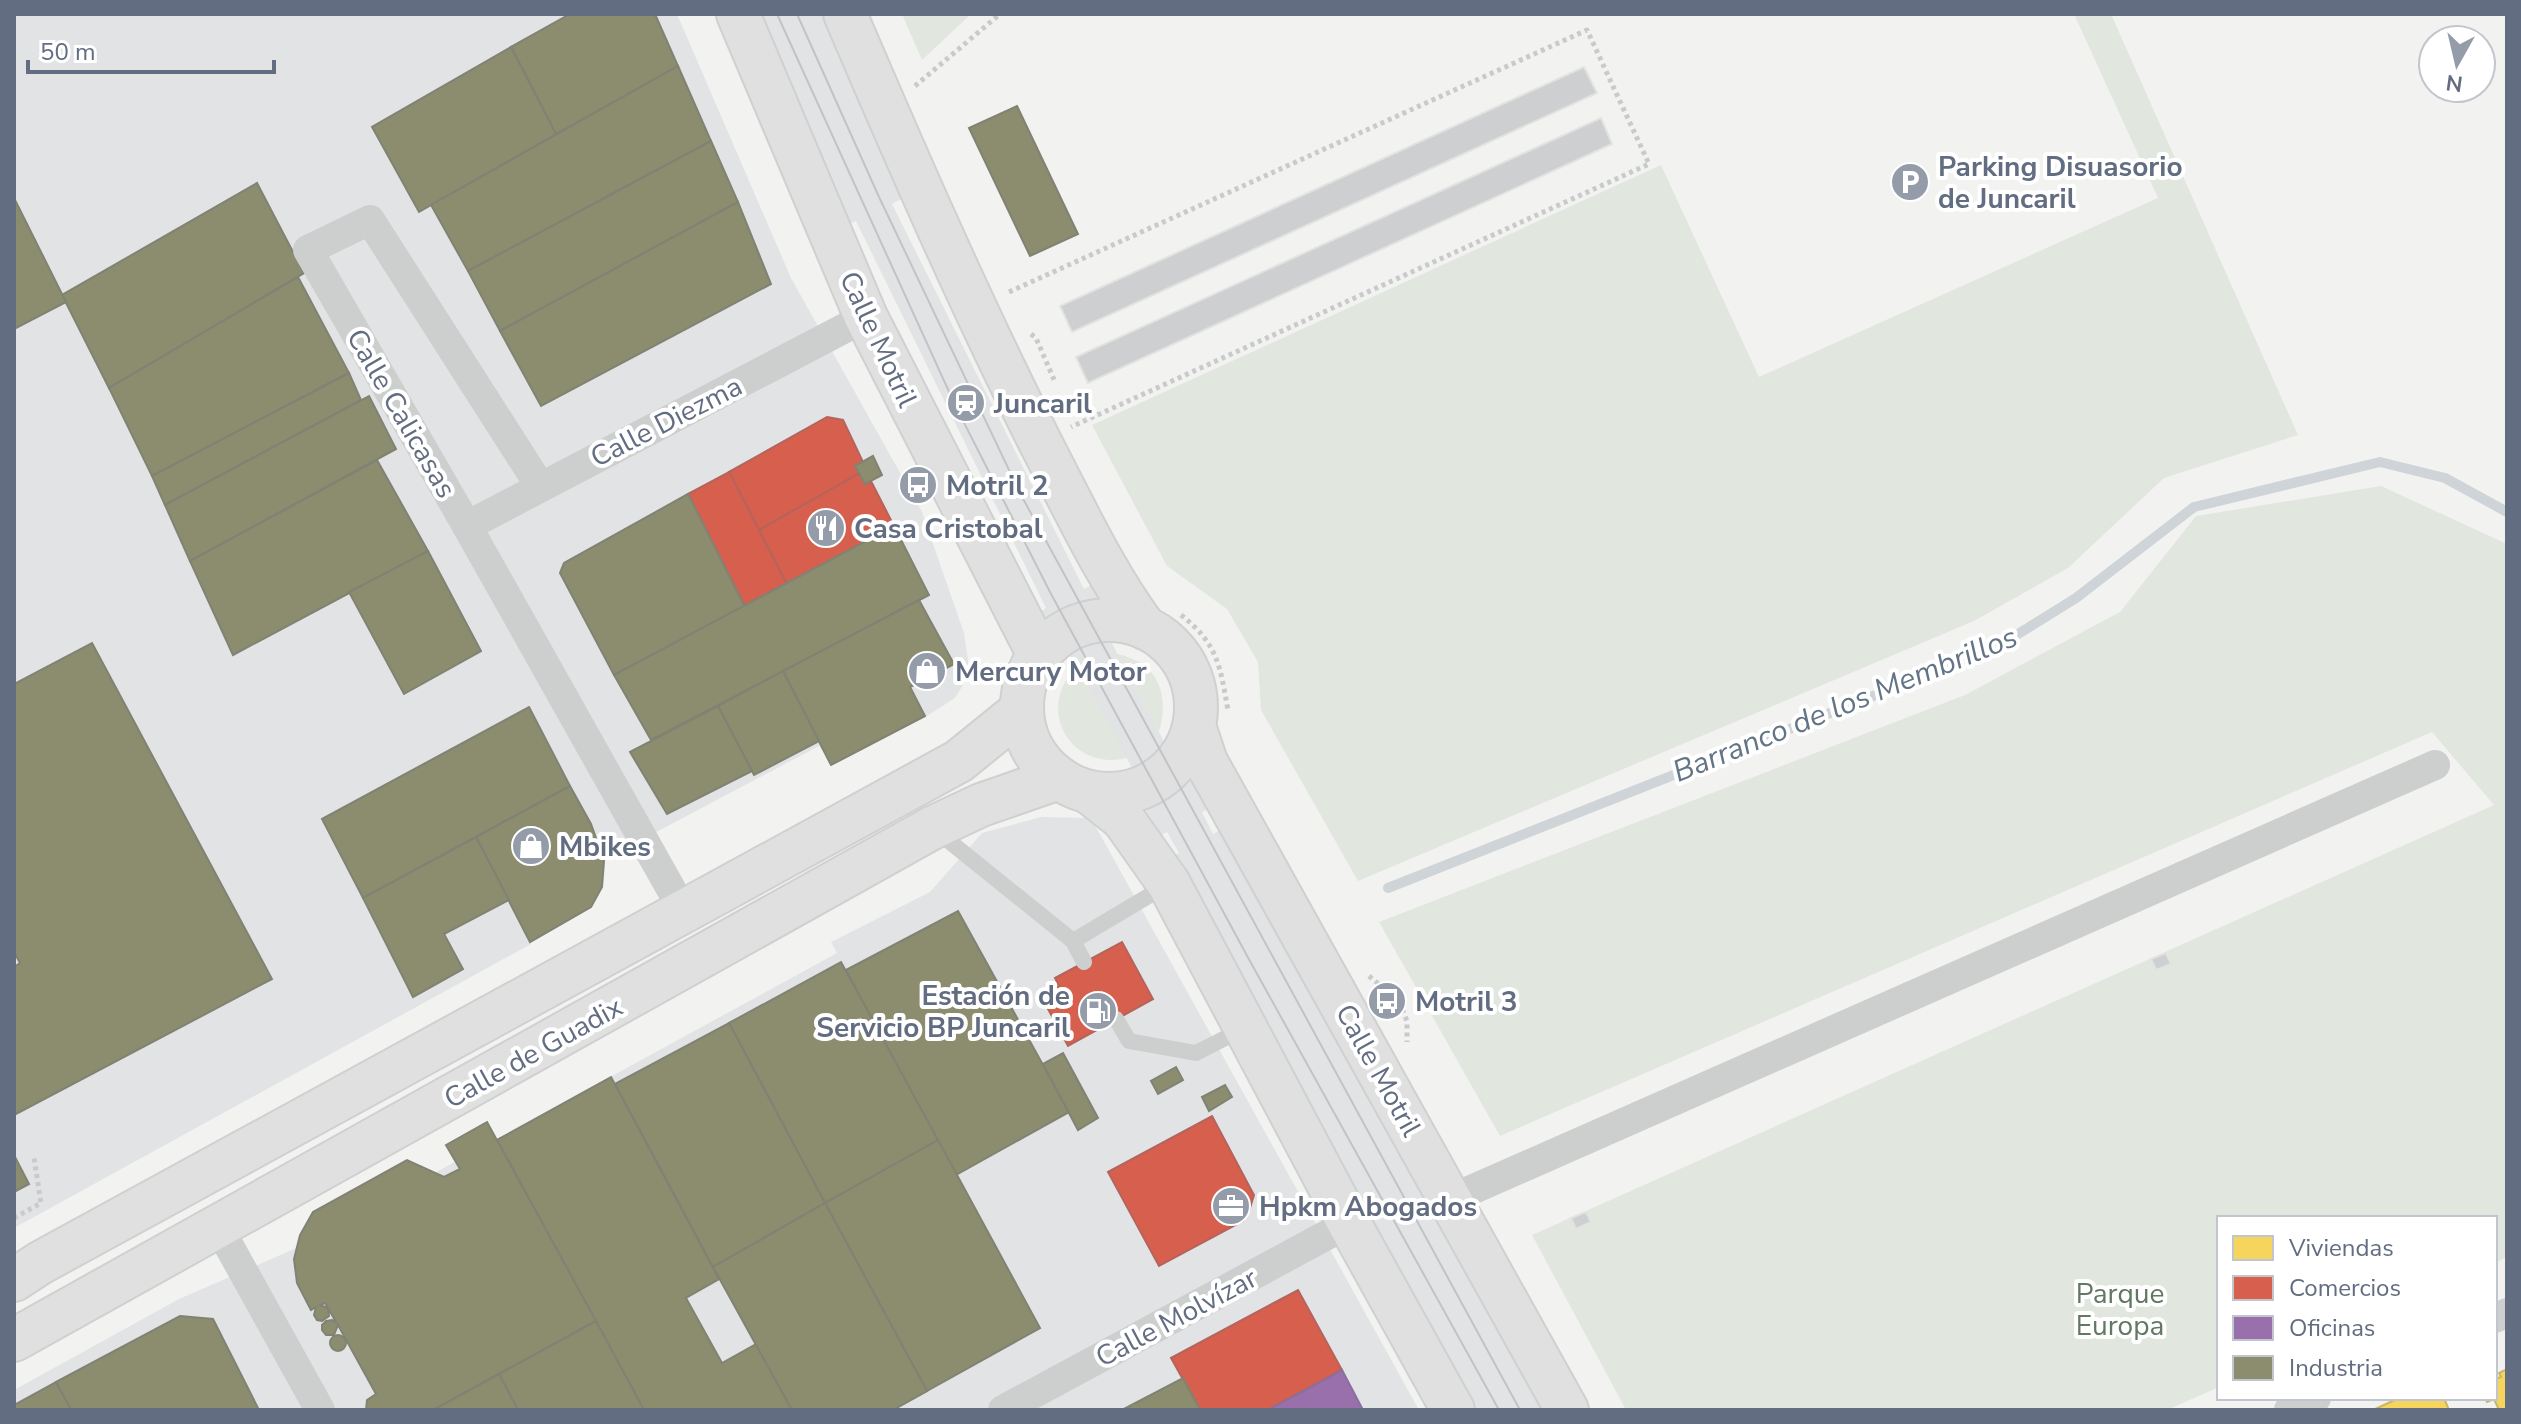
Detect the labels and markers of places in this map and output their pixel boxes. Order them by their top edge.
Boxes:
place label: Parking Disuasorio de Juncaril [1938,148,2183,218]
parking icon: Parking Disuasorio de Juncaril [1889,161,1931,203]
station icon: Juncaril [945,382,987,424]
place label: Juncaril [993,385,1092,423]
bus stop icon: Motril 2 [897,464,939,506]
place label: Motril 2 [946,467,1048,505]
restaurant icon: Casa Cristobal [805,507,847,549]
place label: Casa Cristobal [854,510,1043,548]
shop icon: Mercury Motor [906,650,948,692]
place label: Mercury Motor [955,653,1147,691]
shop icon: Mbikes [510,825,552,867]
place label: Mbikes [559,828,651,866]
place label: Estación de Servicio BP Juncaril [816,977,1070,1047]
bus stop icon: Motril 3 [1366,980,1408,1022]
place label: Motril 3 [1415,983,1517,1021]
fuel station icon: Estación de Servicio BP Juncaril [1077,990,1119,1032]
office icon: Hpkm Abogados [1210,1185,1252,1227]
place label: Hpkm Abogados [1259,1188,1477,1226]

